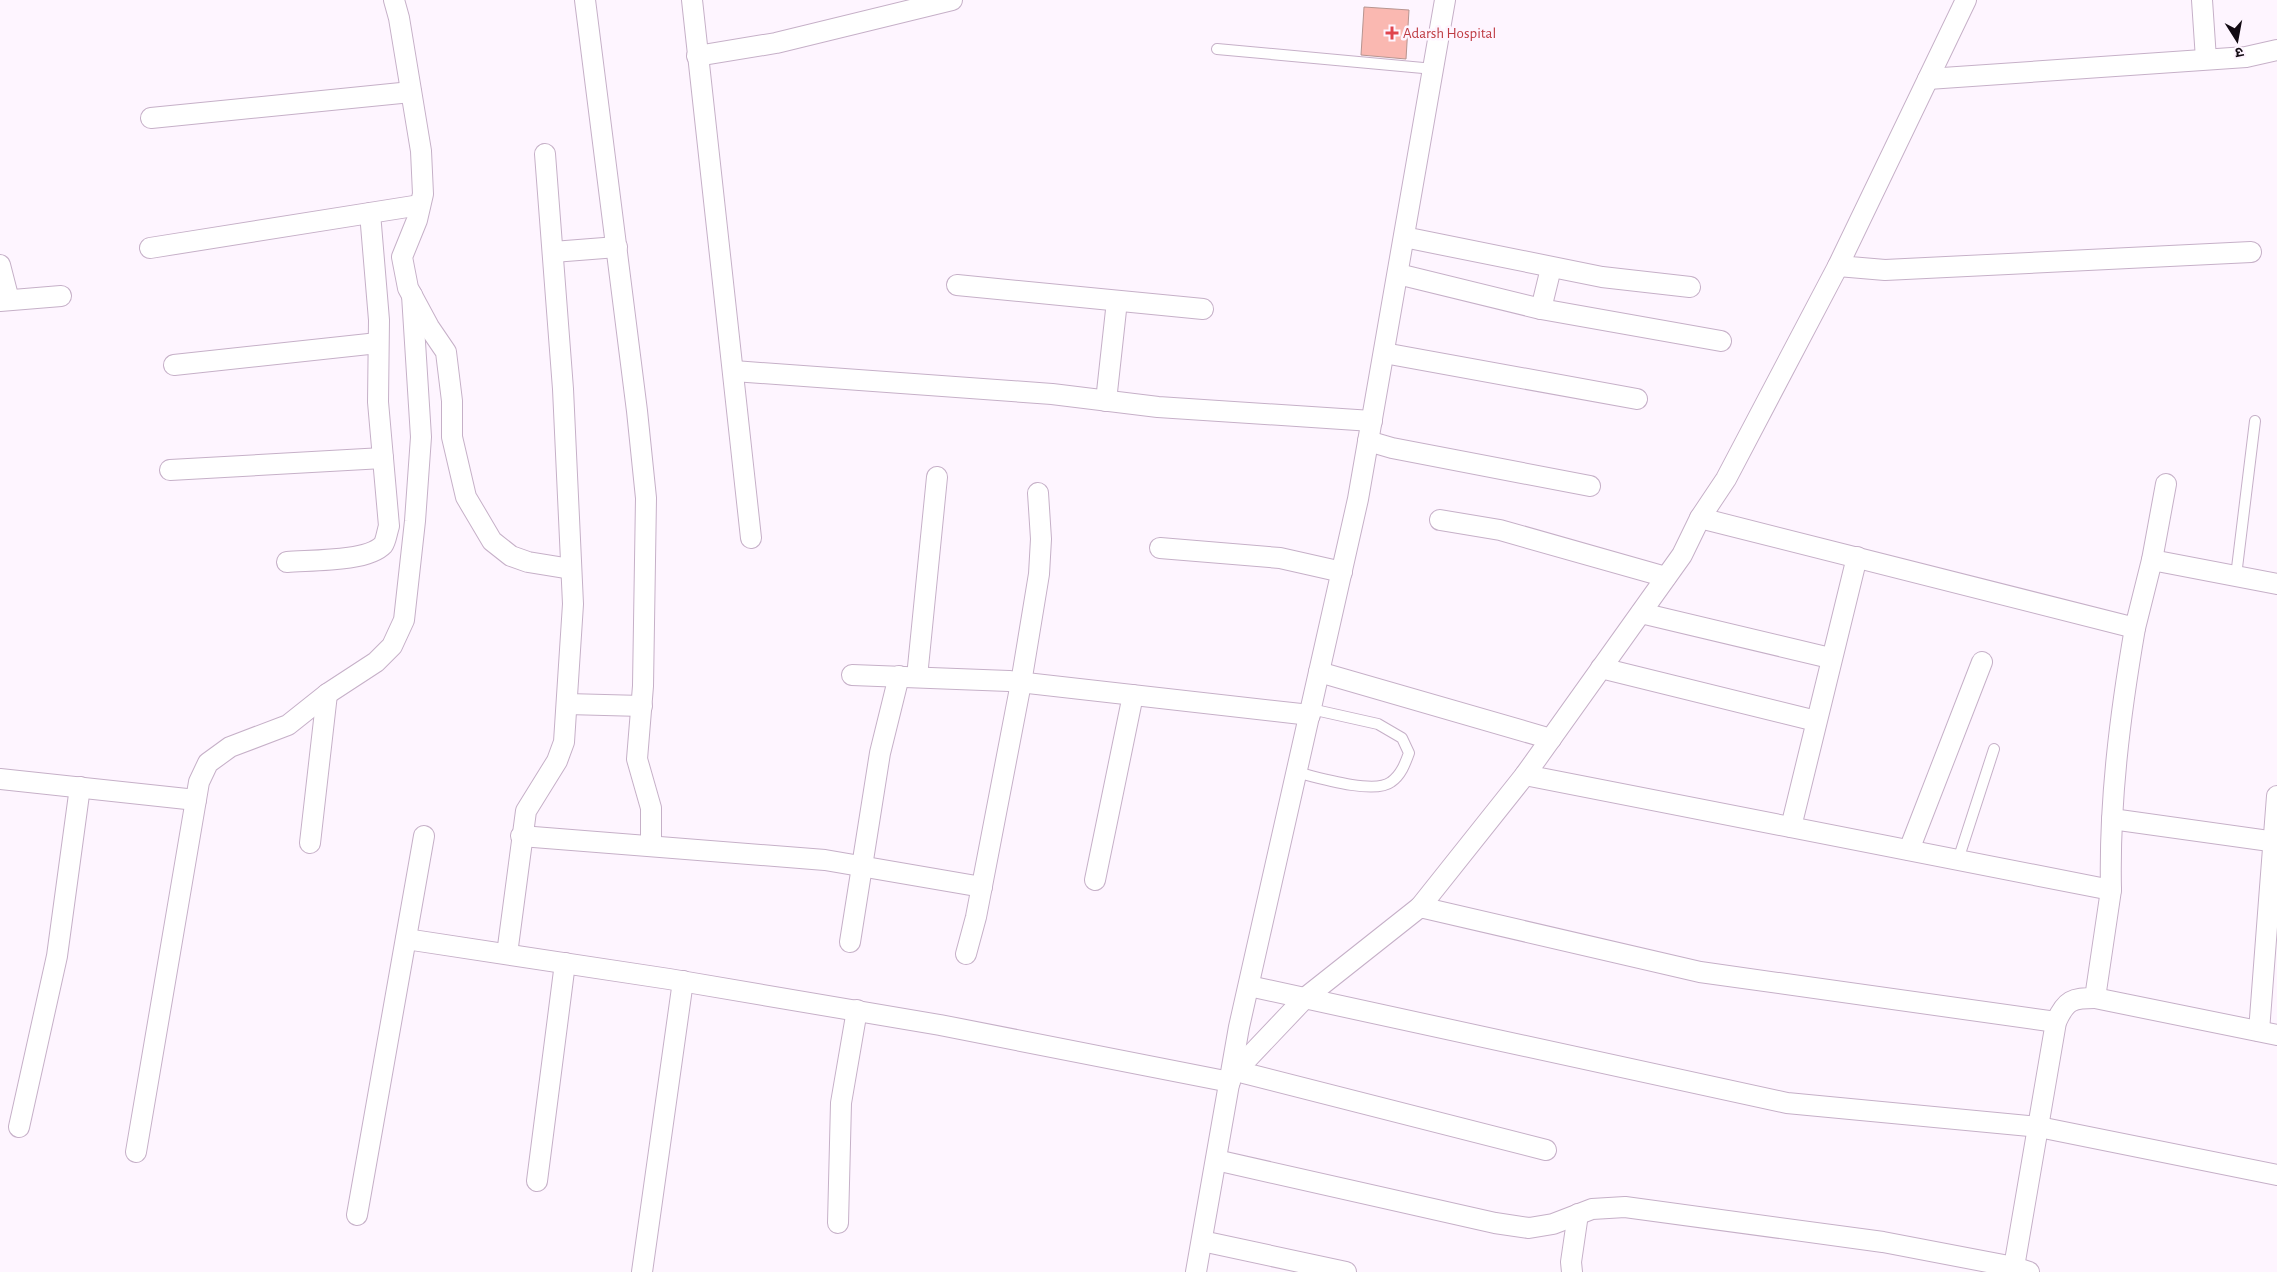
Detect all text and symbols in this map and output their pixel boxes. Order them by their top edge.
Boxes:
north arrow [2212,15,2262,65]
marker: Adarsh Hospital [1385,26,1399,40]
place label: Adarsh Hospital [1403,26,1496,41]
text: उ [2233,44,2245,60]

